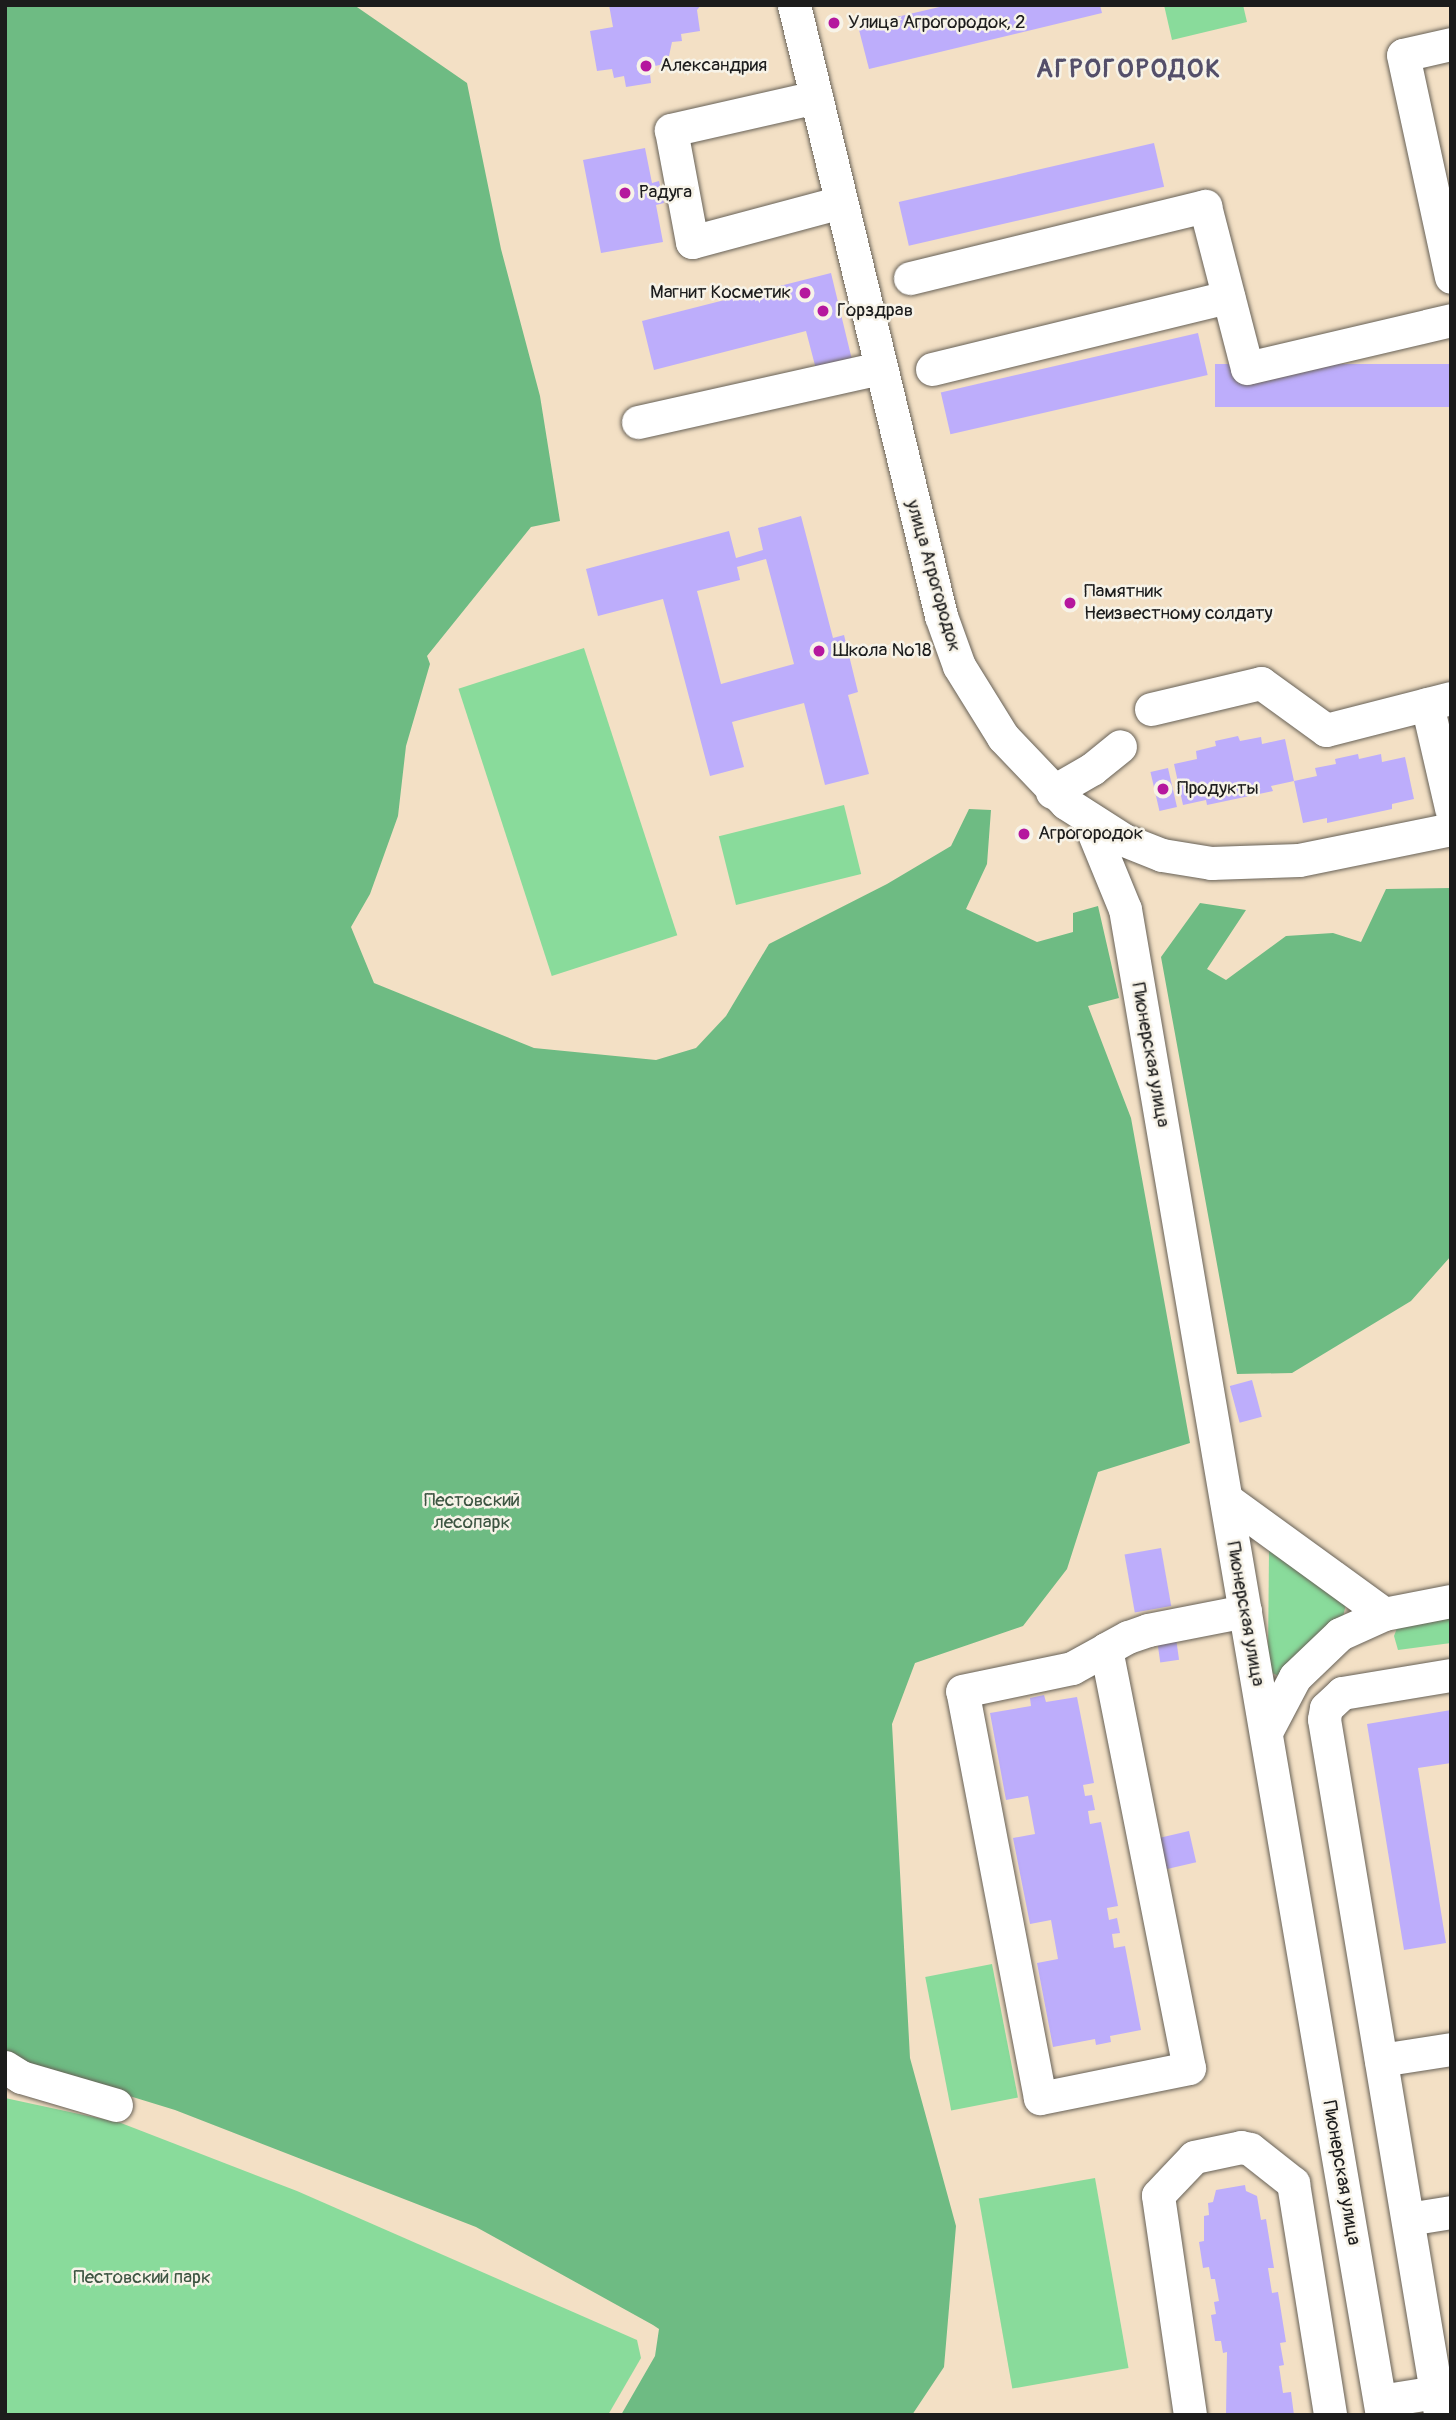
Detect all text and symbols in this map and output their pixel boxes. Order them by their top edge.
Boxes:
place label: Улица Агрогородок, 2 [848,12,1026,34]
marker: Улица Агрогородок, 2 [826,15,842,31]
district label: АГРОГОРОДОК [1037,54,1221,86]
place label: Александрия [660,55,767,77]
marker: Александрия [638,58,654,74]
place label: Радуга [639,182,692,204]
marker: Радуга [617,185,633,201]
place label: Магнит Косметик [650,282,791,304]
marker: Магнит Косметик [797,285,813,301]
place label: Горздрав [837,300,913,322]
marker: Горздрав [815,303,831,319]
street label: улица Агрогородок [900,498,966,654]
place label: Памятник Неизвестному солдату [1084,581,1273,625]
marker: Памятник Неизвестному солдату [1062,595,1078,611]
place label: Школа №18 [833,640,932,662]
marker: Школа №18 [811,643,827,659]
place label: Продукты [1177,778,1259,800]
marker: Продукты [1155,781,1171,797]
place label: Агрогородок [1038,823,1143,845]
marker: Агрогородок [1016,826,1032,842]
street label: Пионерская улица [1126,981,1174,1129]
park label: Пестовский лесопарк [424,1490,520,1534]
street label: Пионерская улица [1221,1540,1269,1688]
street label: Пионерская улица [1317,2099,1365,2247]
park label: Пестовский парк [73,2267,211,2289]

